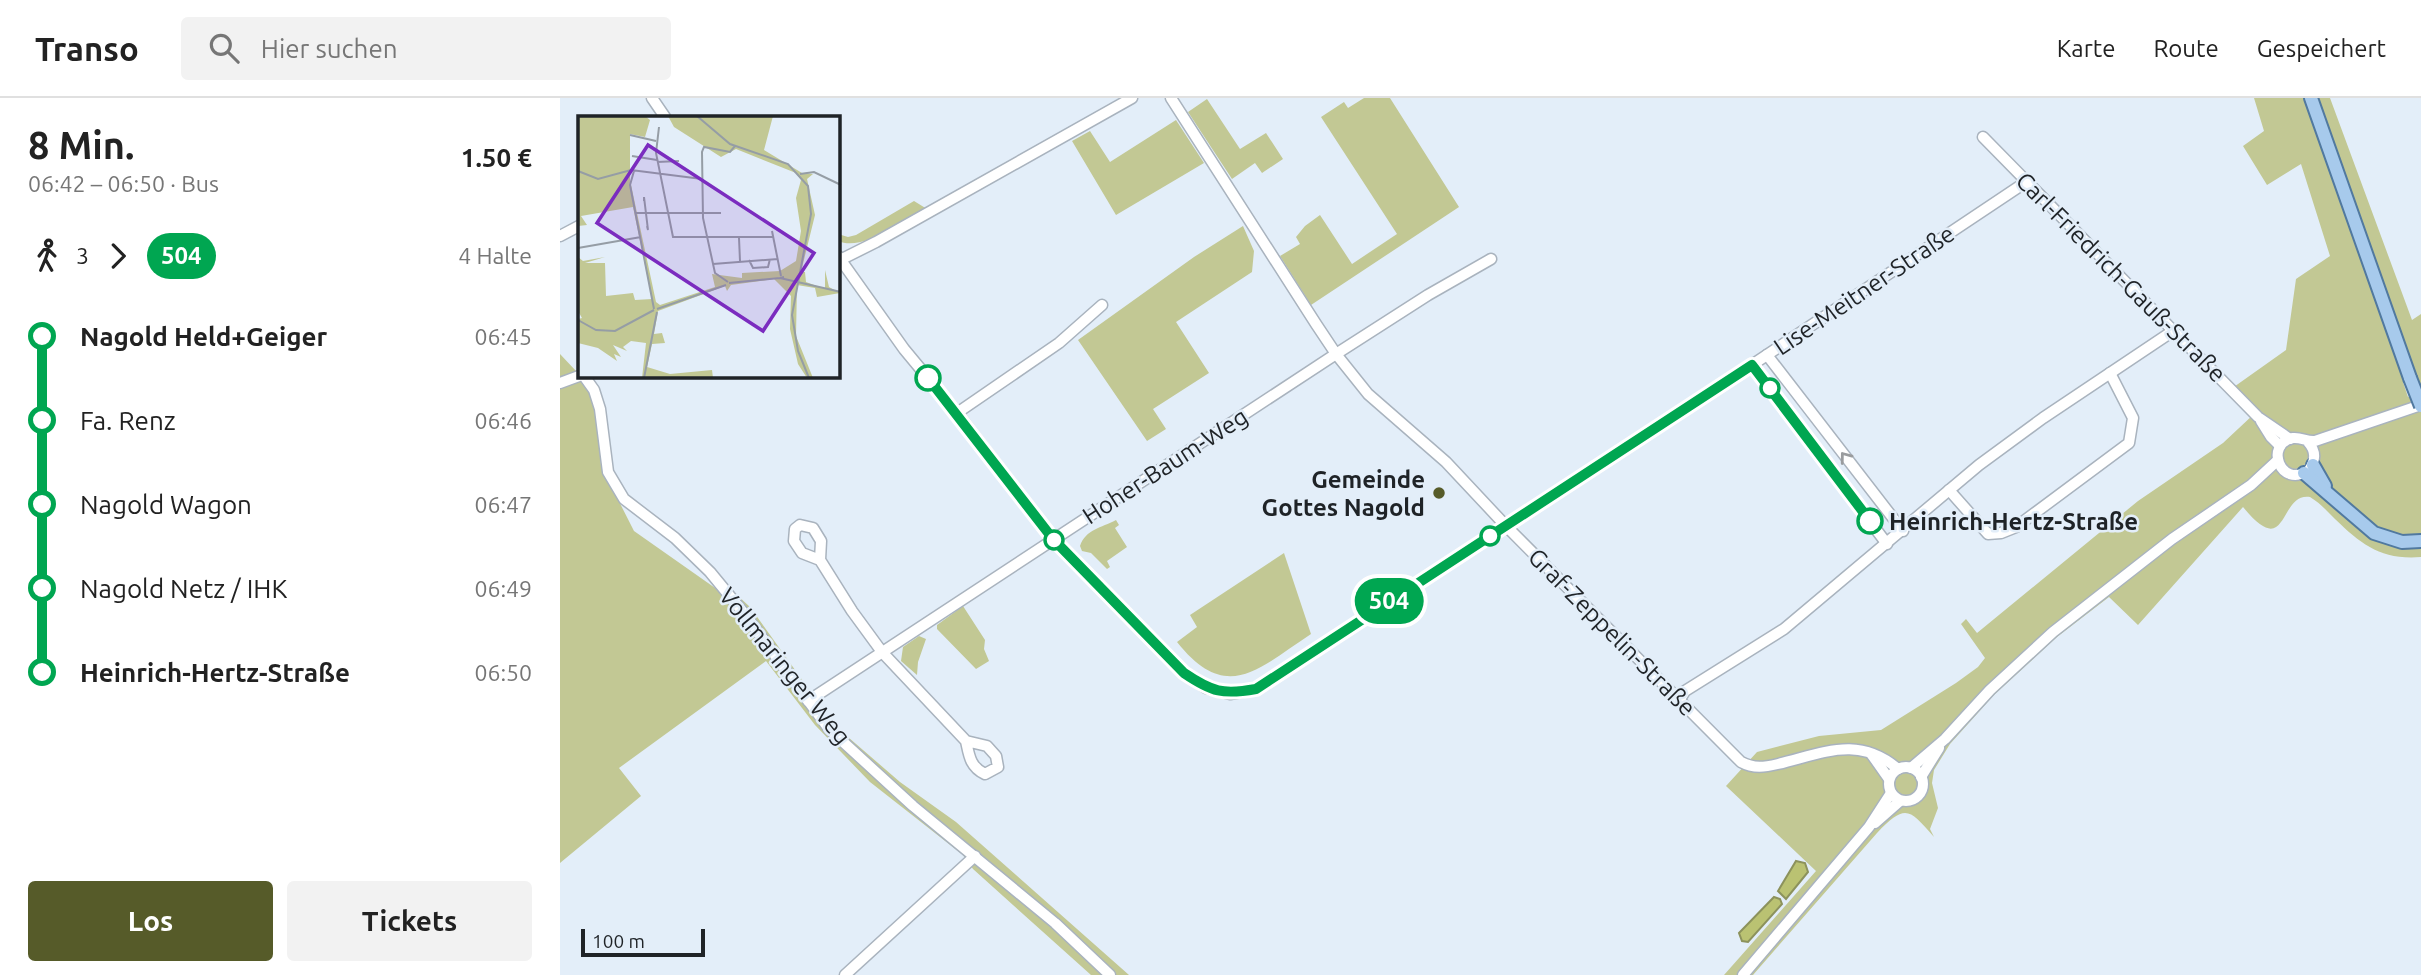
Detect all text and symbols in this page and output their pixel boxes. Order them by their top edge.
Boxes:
search box [181,17,671,80]
icon: search [205,29,243,67]
text: Transo [35,30,139,67]
text: Hier suchen [261,34,398,63]
text: Karte [2057,35,2115,62]
text: Route [2153,35,2219,62]
text: Gespeichert [2257,35,2386,62]
inset map [578,116,840,378]
text: 8 Min. [28,124,134,166]
text: 1.50 € [461,143,532,172]
street label: Carl-Friedrich-Gauß-Straße [2011,167,2231,387]
text: 06:42 – 06:50 · Bus [28,171,219,196]
street label: Lise-Meitner-Straße [1769,220,1959,360]
icon: walk [28,237,66,275]
icon: forward [99,237,137,275]
text: 504 [161,242,202,269]
text: 3 [76,243,89,268]
text: 4 Halte [458,243,532,268]
text: Nagold Held+Geiger [80,322,327,351]
text: 06:45 [474,324,532,349]
unlabelled marker [915,365,941,391]
unlabelled marker [1760,378,1780,398]
street label: Hoher-Baum-Weg [1078,403,1252,529]
text: Fa. Renz [80,406,176,435]
text: 06:46 [474,408,532,433]
one-way arrow [1841,452,1853,465]
place label: Gemeinde Gottes Nagold [1262,466,1425,521]
marker: Gemeinde Gottes Nagold [1431,485,1447,501]
text: Nagold Wagon [80,490,252,519]
text: 06:47 [474,492,532,517]
marker: Heinrich-Hertz-Straße [1857,508,1883,534]
place label: Heinrich-Hertz-Straße [1889,508,2138,535]
unlabelled marker [1480,526,1500,546]
unlabelled marker [1044,530,1064,550]
street label: Graf-Zeppelin-Straße [1523,543,1701,721]
text: Nagold Netz / IHK [80,574,287,603]
text: 06:49 [474,576,532,601]
line badge: 504 [1349,578,1429,624]
street label: Vollmaringer Weg [714,582,856,750]
text: 504 [1369,587,1409,614]
text: Heinrich-Hertz-Straße [80,658,350,687]
text: 06:50 [474,660,532,685]
button: Los [28,881,273,961]
button: Tickets [287,881,532,961]
scale bar [581,926,705,958]
text: 100 m [592,930,645,952]

